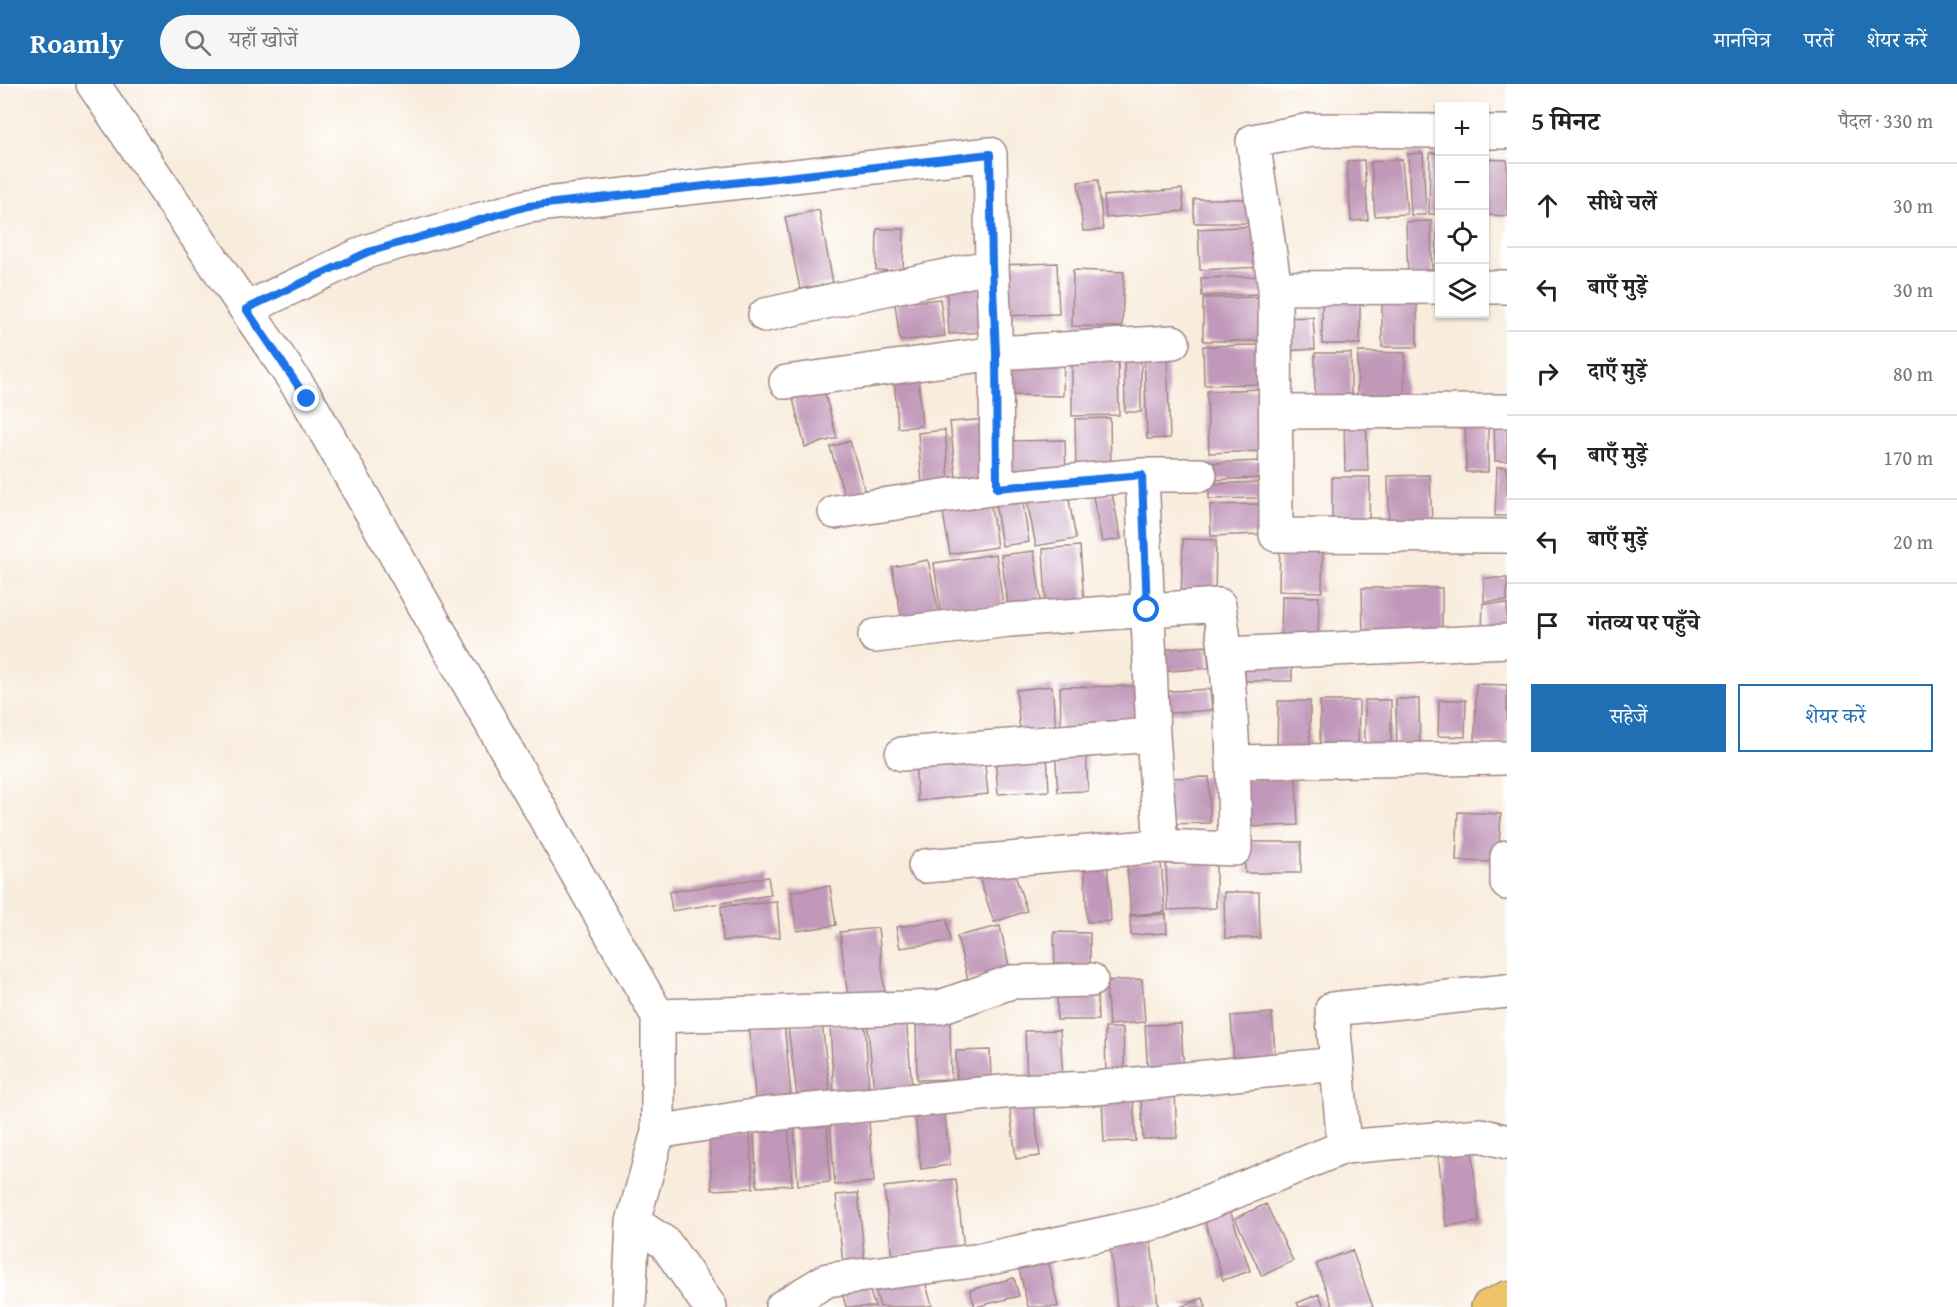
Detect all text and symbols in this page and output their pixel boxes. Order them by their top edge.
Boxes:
search box [160,15,580,69]
text: Roamly [30,22,124,63]
text: यहाँ खोजें [229,23,298,55]
text: मानचित्र [1714,24,1771,55]
text: परतें [1804,24,1834,55]
text: शेयर करें [1867,24,1927,55]
icon: search [181,26,214,59]
text: 5 मिनट [1531,101,1599,140]
map controls [1435,102,1489,318]
button: + [1435,102,1489,156]
text: पैदल · 330 m [1839,106,1933,135]
button: − [1435,156,1489,210]
text: सीधे चलें [1588,186,1657,218]
icon: ahead [1531,189,1564,222]
text: 30 m [1893,191,1933,220]
button: locate [1435,210,1489,264]
button: layers [1435,264,1489,318]
text: बाएँ मुड़ें [1588,270,1647,302]
icon: left [1531,273,1564,306]
text: 30 m [1893,275,1933,304]
text: दाएँ मुड़ें [1588,354,1647,386]
icon: right [1531,357,1564,390]
text: 80 m [1893,359,1933,388]
route end [293,385,319,411]
text: बाएँ मुड़ें [1588,438,1647,470]
icon: left [1531,441,1564,474]
text: 170 m [1883,443,1933,472]
text: बाएँ मुड़ें [1588,522,1647,554]
icon: left [1531,525,1564,558]
text: 20 m [1893,527,1933,556]
route start [1133,596,1159,622]
text: गंतव्य पर पहुँचे [1588,606,1699,638]
icon: arrive [1531,609,1564,642]
button: सहेजें [1531,684,1726,752]
button: शेयर करें [1738,684,1933,752]

